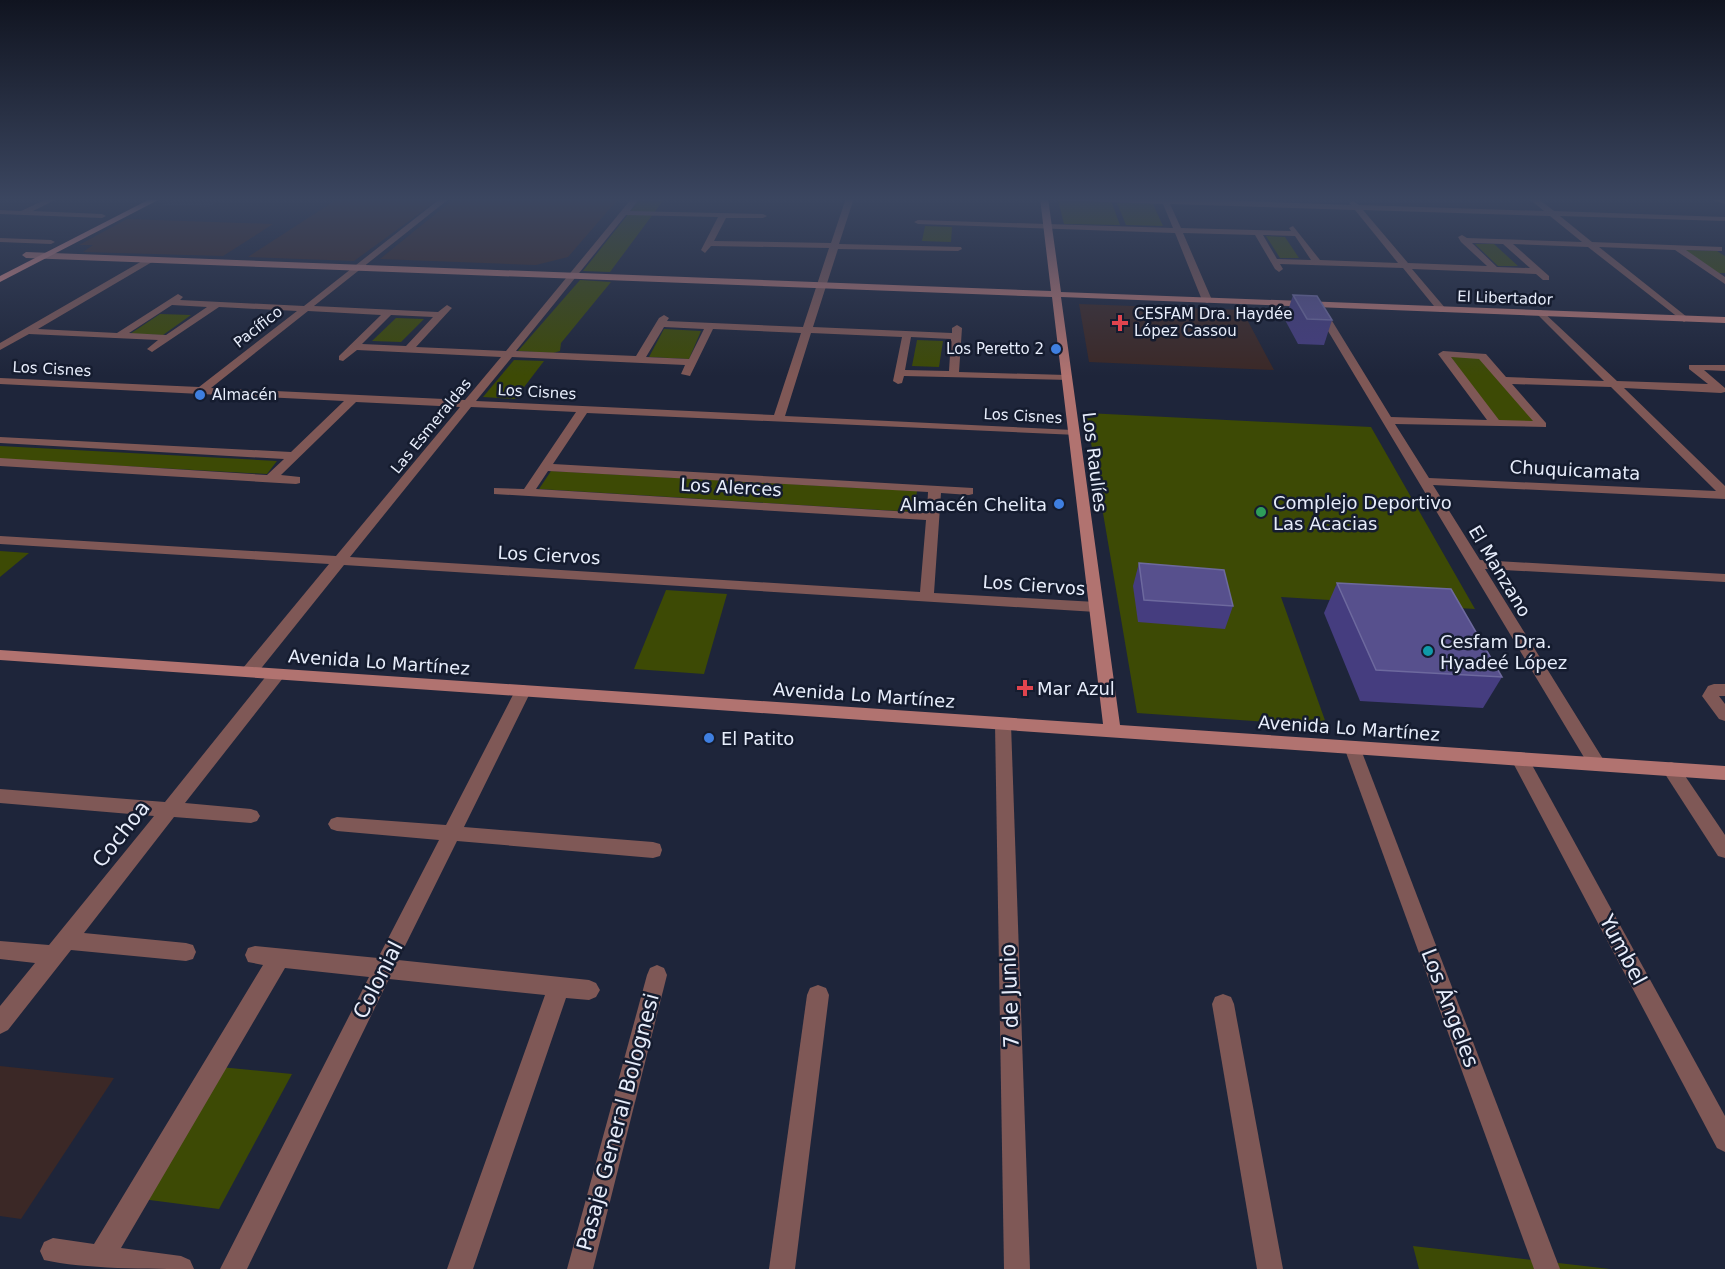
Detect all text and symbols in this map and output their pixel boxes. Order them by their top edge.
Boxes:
street label: El Libertador [1457,287,1554,309]
street label: Pacífico [230,302,286,352]
place label: CESFAM Dra. Haydée López Cassou [1134,305,1292,340]
marker: CESFAM Dra. Haydée López Cassou [1111,314,1129,332]
place label: Los Peretto 2 [946,340,1044,358]
marker: Los Peretto 2 [1049,342,1063,356]
street label: Los Cisnes [12,358,92,380]
street label: Las Esmeraldas [387,375,475,477]
street label: Los Cisnes [497,381,577,403]
place label: Almacén [212,386,277,404]
marker: Almacén [193,388,207,402]
street label: Los Cisnes [983,405,1063,427]
street label: Los Raulíes [1078,411,1112,513]
street label: Chuquicamata [1509,456,1641,484]
street label: Los Alerces [680,474,782,500]
place label: Complejo Deportivo Las Acacias [1273,492,1452,534]
place label: Almacén Chelita [900,494,1047,515]
marker: Almacén Chelita [1052,497,1066,511]
marker: Complejo Deportivo Las Acacias [1254,505,1268,519]
street label: El Manzano [1464,521,1536,621]
street label: Los Ciervos [497,542,601,568]
street label: Los Ciervos [982,571,1086,599]
place label: Cesfam Dra. Hyadeé López [1440,631,1567,673]
marker: Cesfam Dra. Hyadeé López [1421,644,1435,658]
street label: Avenida Lo Martínez [288,645,470,679]
street label: Avenida Lo Martínez [773,678,955,712]
place label: Mar Azul [1037,678,1115,699]
marker: Mar Azul [1018,681,1032,695]
street label: Avenida Lo Martínez [1258,711,1440,745]
place label: El Patito [721,728,794,749]
marker: El Patito [702,731,716,745]
street label: Cochoa [88,796,154,872]
street label: Yumbel [1594,910,1652,989]
street label: Colonial [348,937,408,1023]
street label: 7 de Junio [996,943,1024,1049]
street label: Los Ángeles [1416,945,1485,1071]
street label: Pasaje General Bolognesi [572,991,664,1253]

